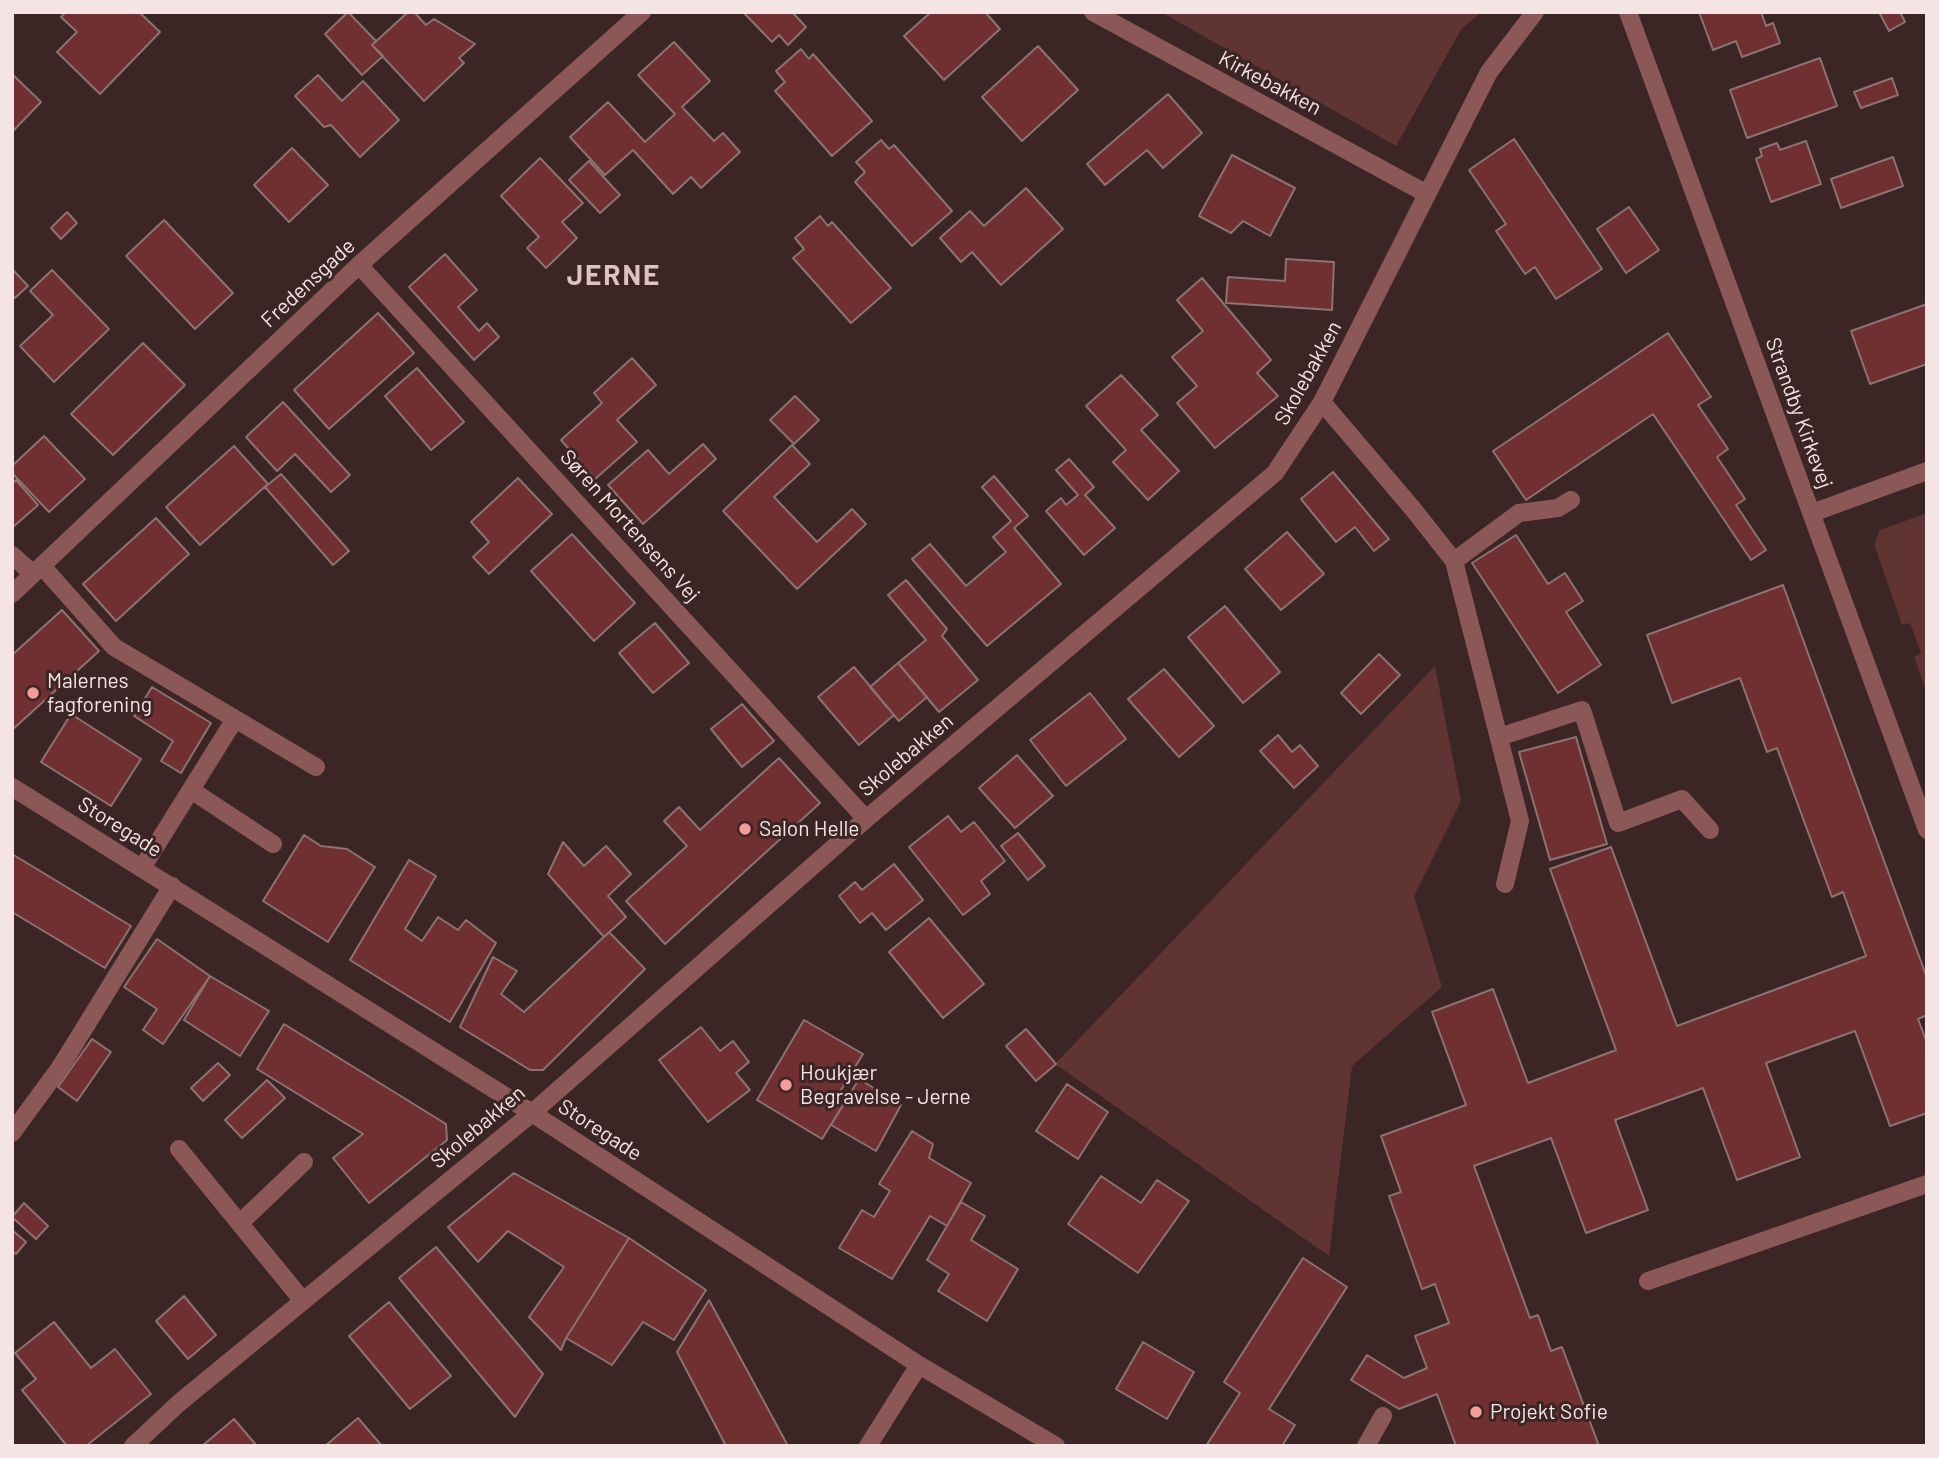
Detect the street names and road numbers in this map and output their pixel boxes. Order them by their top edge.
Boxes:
street label: Kirkebakken [1214,45,1326,121]
street label: Fredensgade [256,233,360,333]
street label: Skolebakken [1269,317,1347,429]
street label: Strandby Kirkevej [1760,334,1838,492]
street label: Søren Mortensens Vej [555,445,705,607]
street label: Skolebakken [854,708,958,802]
street label: Storegade [73,791,167,863]
street label: Skolebakken [426,1080,530,1174]
street label: Storegade [554,1094,646,1166]

